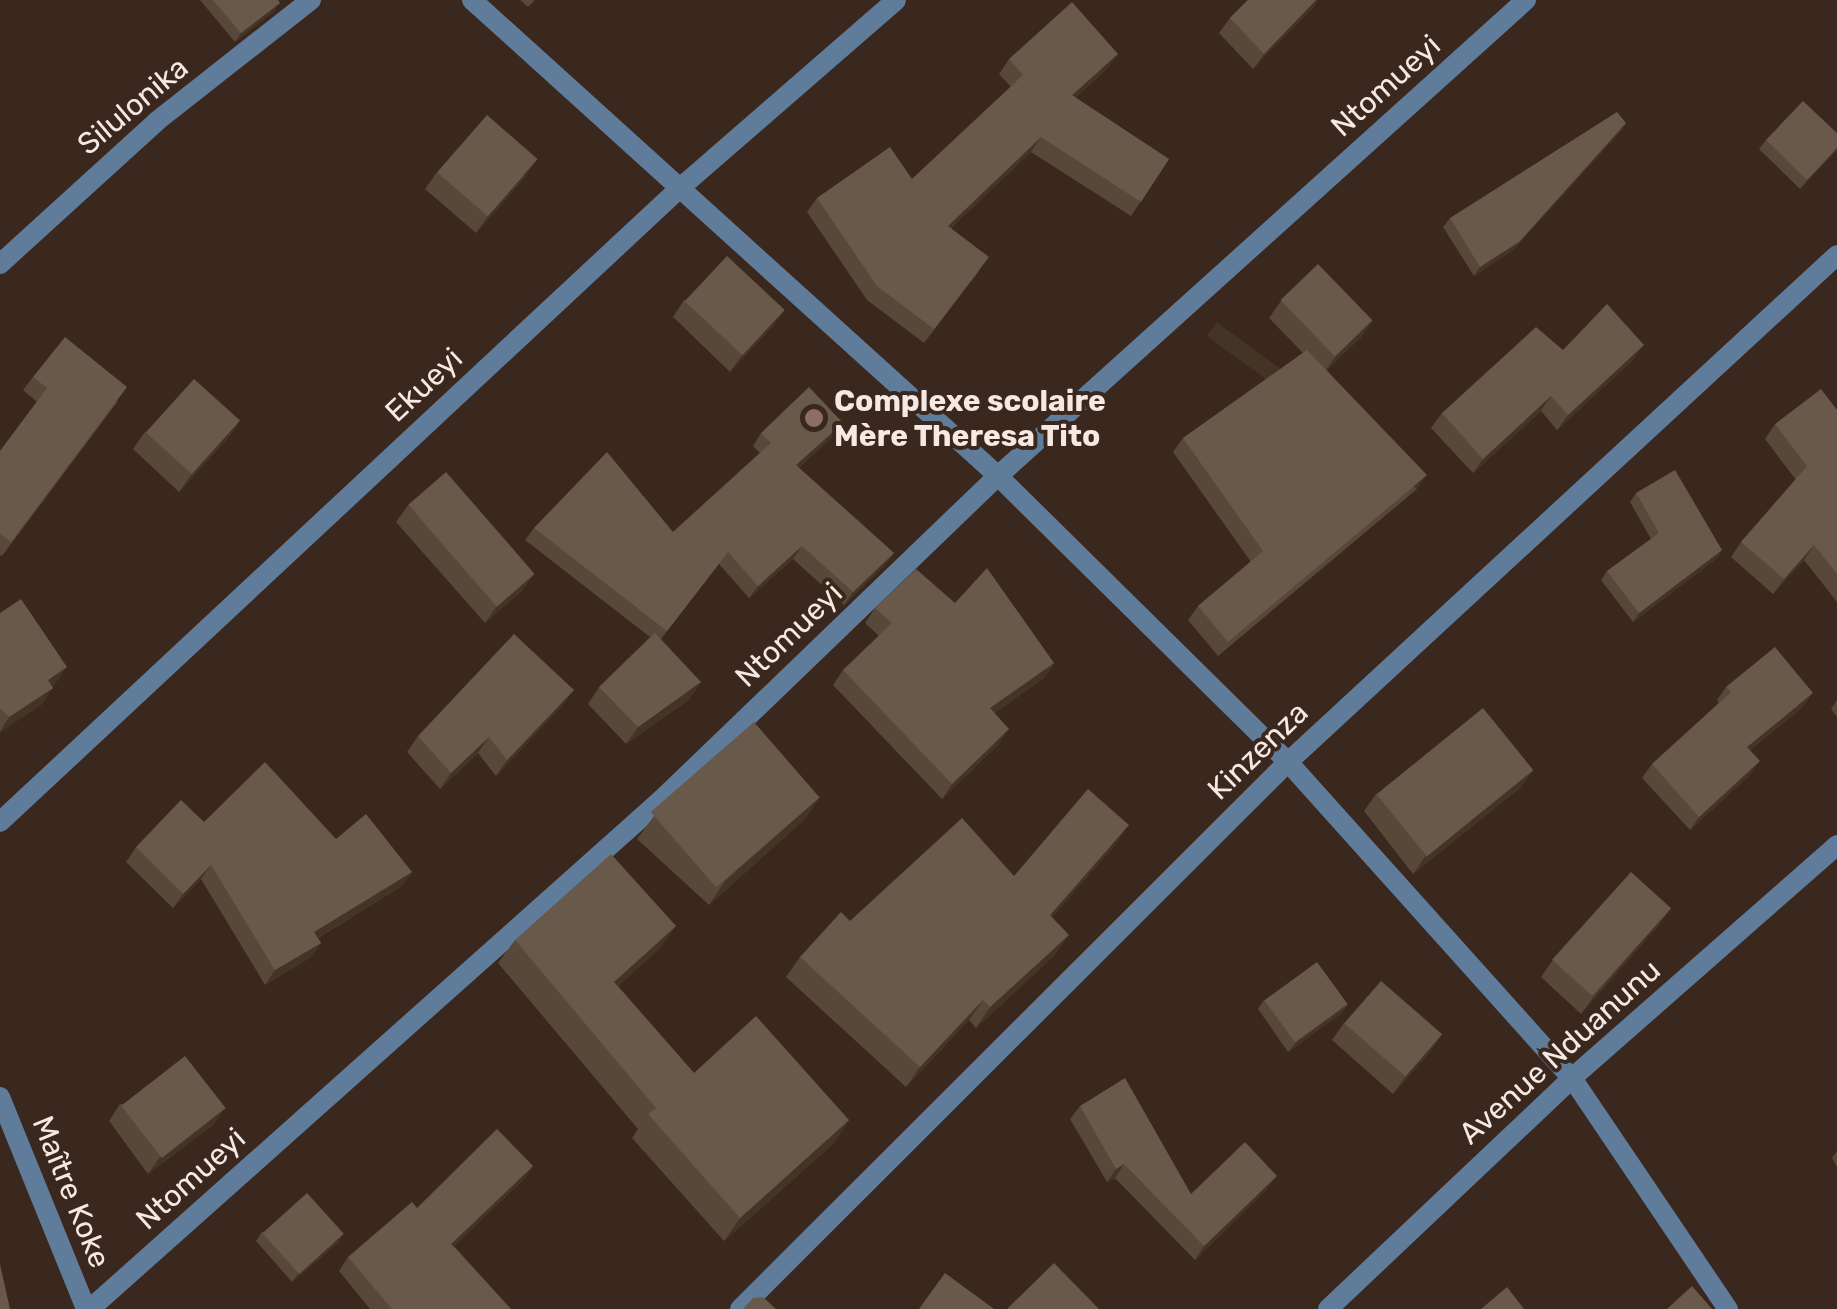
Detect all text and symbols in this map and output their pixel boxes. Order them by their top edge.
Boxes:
street label: Ntomueyi [1324,28,1448,144]
street label: Silulonika [71,49,195,163]
street label: Ekueyi [378,341,470,429]
place label: Complexe scolaire Mère Theresa Tito [834,383,1106,454]
marker: Complexe scolaire Mère Theresa Tito [803,407,825,429]
street label: Ntomueyi [728,575,850,695]
street label: Kinzenza [1200,695,1316,807]
street label: Avenue Nduanunu [1452,952,1668,1152]
street label: Maître Koke [24,1111,118,1273]
street label: Ntomueyi [129,1121,253,1237]

